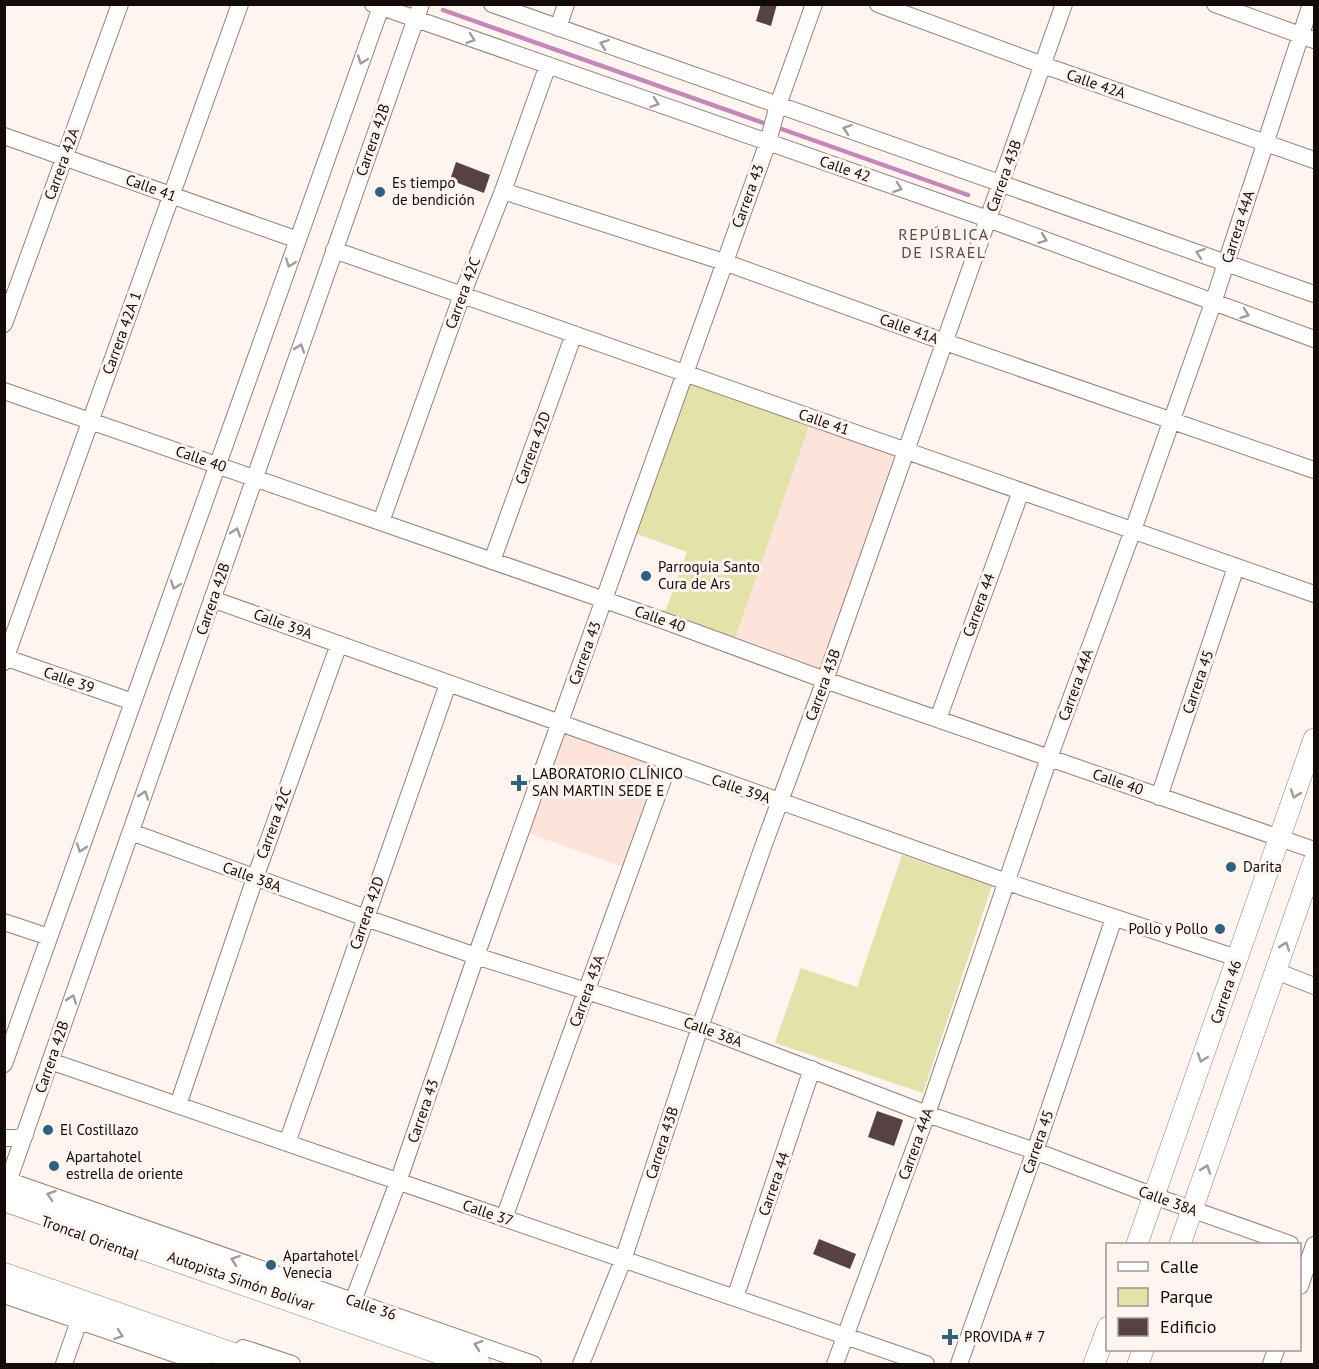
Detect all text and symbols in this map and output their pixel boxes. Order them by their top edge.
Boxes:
one-way arrow [465,31,476,44]
one-way arrow [599,38,609,51]
one-way arrow [357,54,370,64]
street label: Calle 42A [1064,65,1128,103]
one-way arrow [649,95,660,108]
street label: Carrera 42B [351,101,394,178]
one-way arrow [842,123,853,136]
street label: Carrera 42A [40,125,83,202]
street label: Carrera 43B [982,137,1025,214]
street label: Calle 42 [817,151,873,186]
street label: Carrera 43 [727,161,768,230]
street label: Calle 41 [123,170,179,205]
place label: Es tiempo de bendición [392,173,475,209]
one-way arrow [892,180,903,193]
marker: Es tiempo de bendición [373,185,387,199]
street label: Carrera 44A [1217,188,1258,266]
district label: REPÚBLICA DE ISRAEL [898,224,990,262]
one-way arrow [1037,232,1048,245]
one-way arrow [1195,247,1206,260]
street label: Carrera 42C [441,254,484,331]
one-way arrow [284,257,297,268]
street label: Carrera 42A 1 [98,289,145,377]
one-way arrow [1240,307,1250,320]
street label: Calle 41A [877,309,941,348]
one-way arrow [293,343,306,353]
street label: Calle 41 [796,404,852,439]
street label: Carrera 42D [511,409,555,487]
street label: Calle 40 [173,441,229,476]
one-way arrow [228,527,241,538]
place label: Parroquia Santo Cura de Ars [658,557,760,593]
street label: Carrera 42B [191,560,234,637]
marker: Parroquia Santo Cura de Ars [639,569,653,583]
street label: Carrera 44 [958,570,999,639]
one-way arrow [170,579,183,590]
street label: Calle 40 [632,601,688,636]
street label: Calle 39A [251,604,315,643]
street label: Carrera 43 [564,618,605,687]
street label: Carrera 43B [801,646,844,723]
street label: Carrera 44A [1054,646,1097,723]
street label: Carrera 45 [1178,647,1217,716]
street label: Calle 39 [41,662,97,697]
place label: LABORATORIO CLÍNICO SAN MARTIN SEDE E [532,764,683,800]
street label: Calle 40 [1090,764,1146,799]
street label: Calle 39A [709,770,773,808]
marker: LABORATORIO CLÍNICO SAN MARTIN SEDE E [510,774,528,792]
street label: Carrera 42C [252,784,295,861]
one-way arrow [1290,788,1303,799]
one-way arrow [136,790,149,801]
one-way arrow [76,842,89,853]
street label: Calle 38A [220,857,284,896]
place label: Darita [1243,857,1282,876]
marker: Darita [1224,860,1238,874]
street label: Carrera 42D [345,874,388,952]
place label: Pollo y Pollo [1128,919,1208,938]
marker: Pollo y Pollo [1213,922,1227,936]
one-way arrow [1277,941,1290,952]
street label: Carrera 43A [565,952,608,1029]
street label: Carrera 46 [1206,957,1245,1026]
one-way arrow [65,994,78,1005]
street label: Calle 38A [681,1012,745,1051]
street label: Carrera 42B [30,1018,73,1095]
one-way arrow [1197,1052,1210,1062]
street label: Carrera 43 [403,1076,442,1145]
street label: Carrera 43B [641,1104,682,1182]
street label: Carrera 44A [894,1105,937,1182]
street label: Carrera 45 [1018,1107,1057,1176]
place label: El Costillazo [60,1120,139,1139]
marker: El Costillazo [41,1123,55,1137]
place label: Apartahotel estrella de oriente [66,1147,183,1183]
street label: Carrera 44 [754,1149,793,1218]
marker: Apartahotel estrella de oriente [47,1159,61,1173]
one-way arrow [1199,1165,1212,1175]
street label: Calle 38A [1136,1181,1200,1220]
one-way arrow [46,1189,57,1202]
street label: Calle 37 [460,1195,516,1230]
street label: Troncal Oriental [39,1211,142,1264]
legend [1106,1243,1301,1351]
street label: Autopista Simón Bolívar [165,1246,317,1315]
place label: Apartahotel Venecia [282,1246,359,1282]
one-way arrow [230,1254,241,1267]
text: Calle [1160,1255,1199,1278]
marker: Apartahotel Venecia [264,1258,278,1272]
text: Parque [1160,1285,1213,1308]
street label: Calle 36 [343,1289,399,1324]
text: Edificio [1160,1315,1216,1338]
one-way arrow [113,1327,124,1340]
place label: PROVIDA # 7 [964,1327,1045,1346]
marker: PROVIDA # 7 [941,1328,959,1346]
one-way arrow [473,1340,484,1353]

